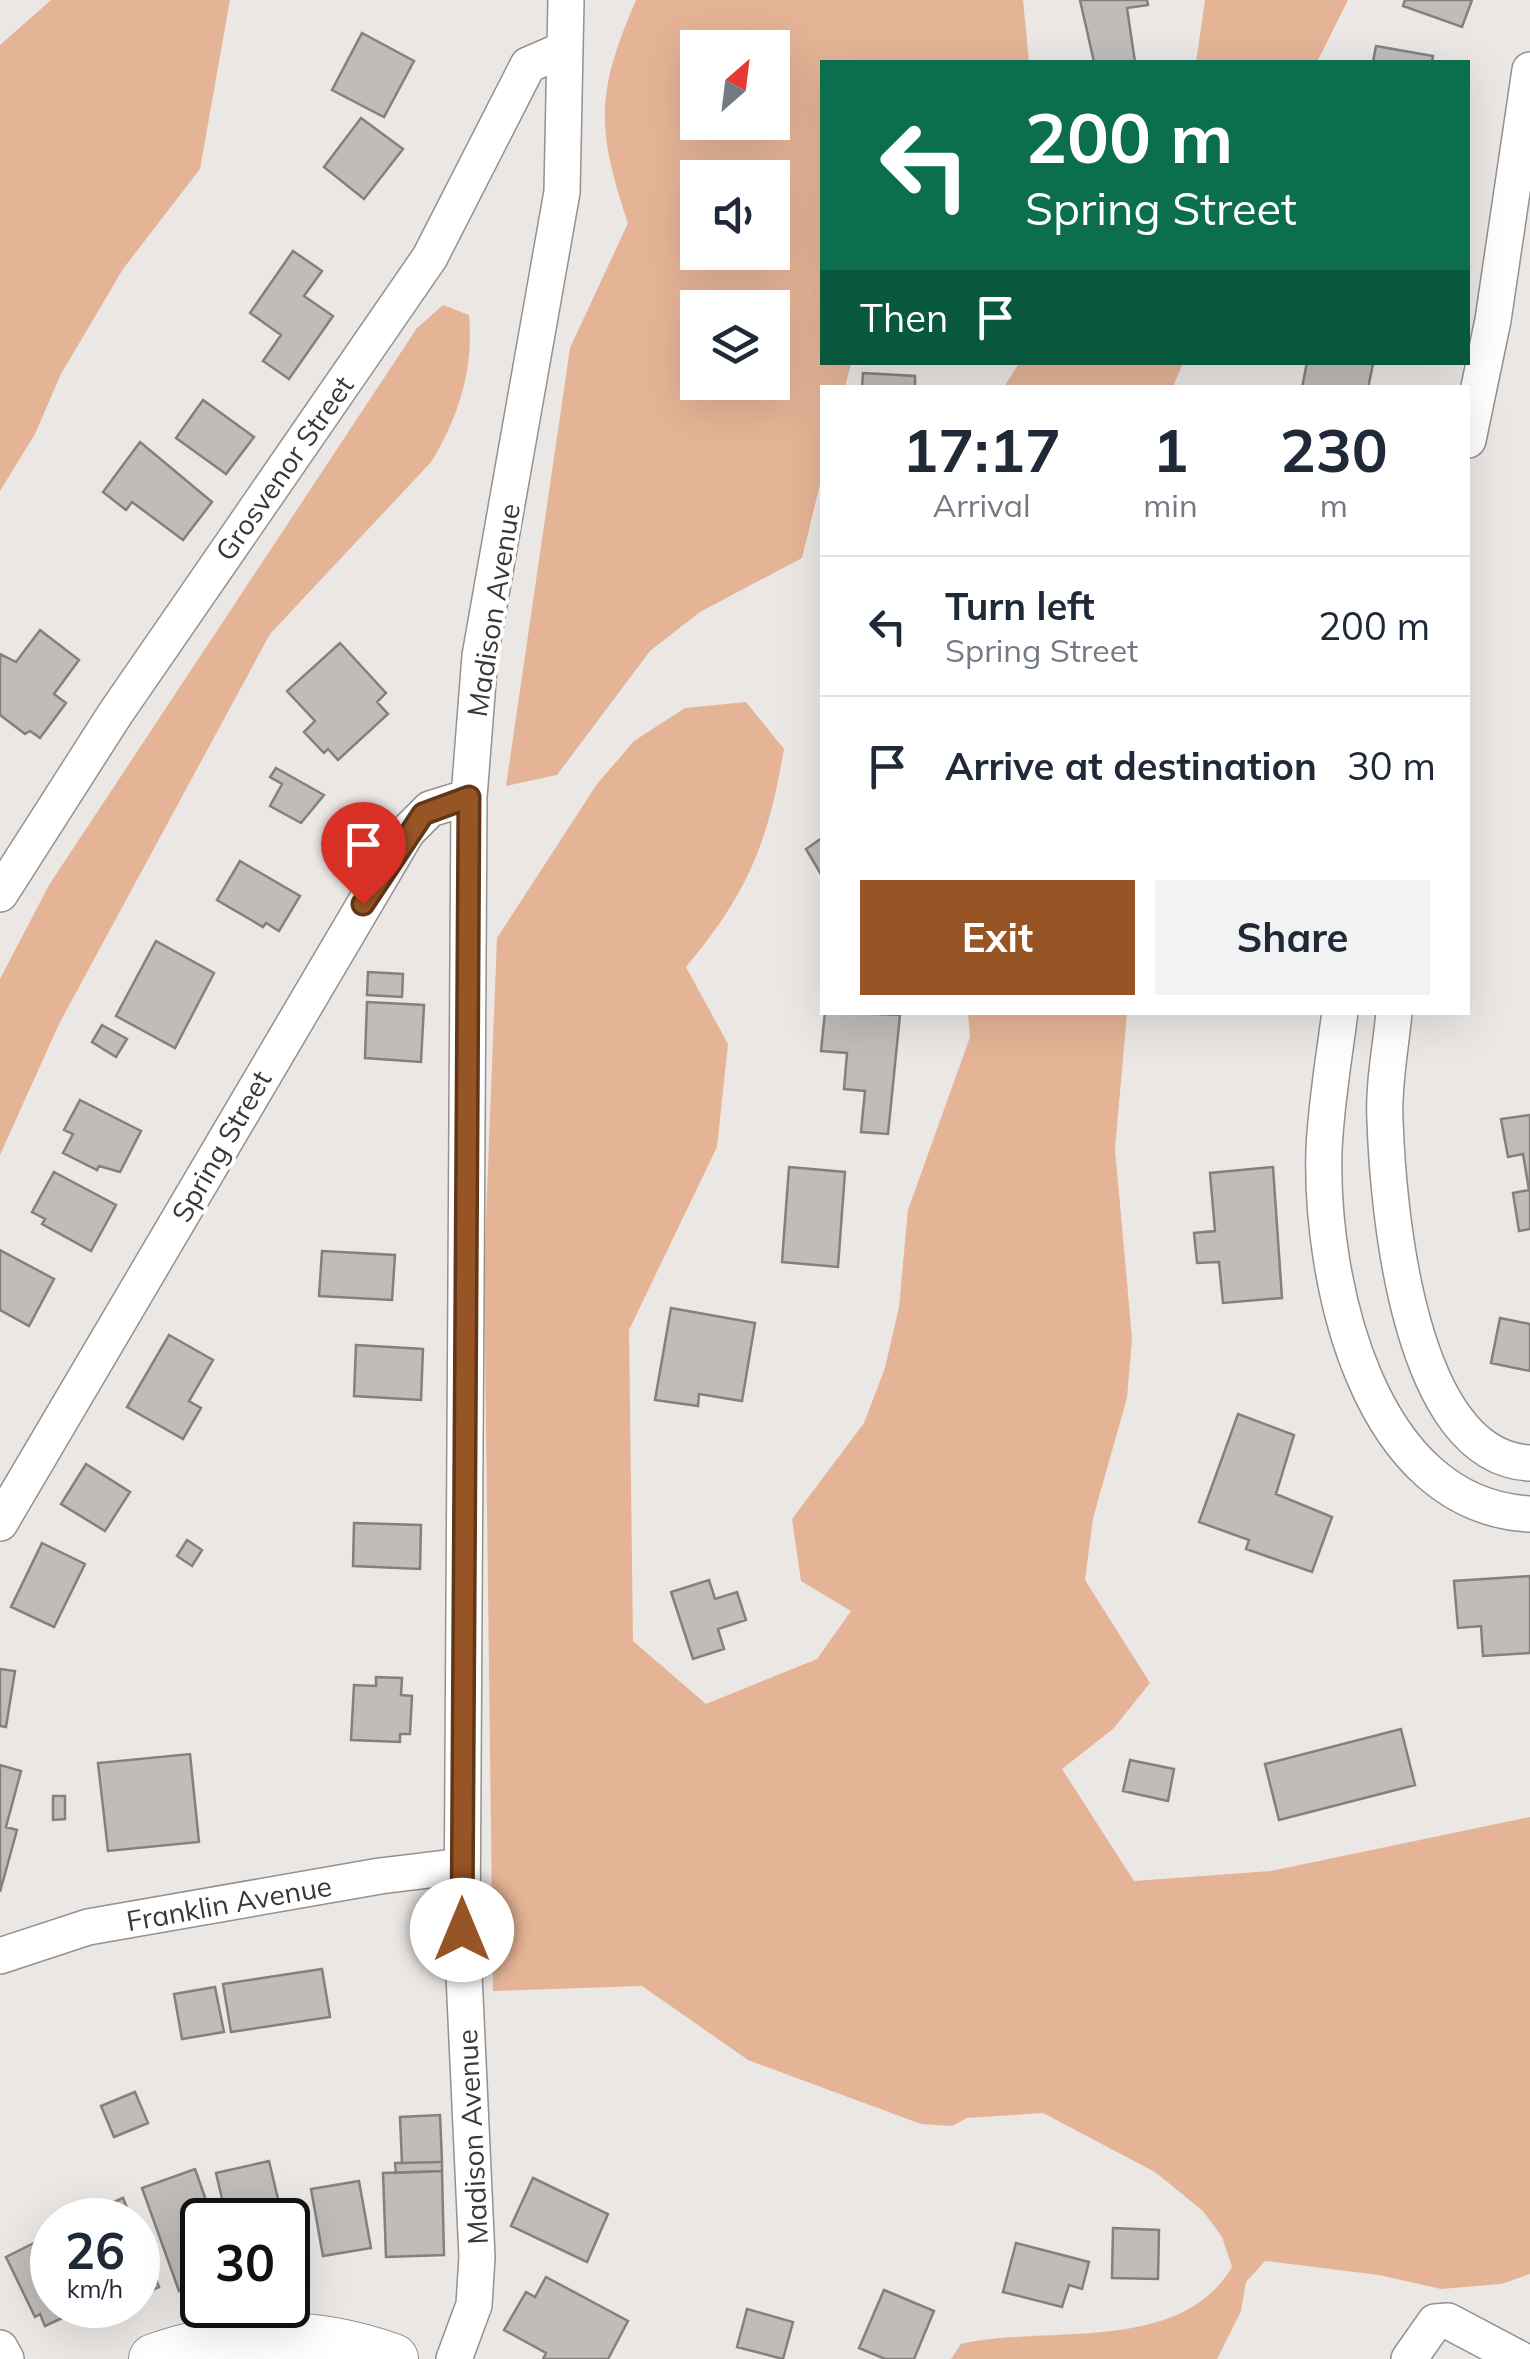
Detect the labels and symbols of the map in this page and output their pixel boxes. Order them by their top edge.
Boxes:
north arrow [680,30,790,140]
street label: Grosvenor Street [207,369,361,567]
street label: Madison Avenue [459,501,527,719]
pin [321,802,406,905]
street label: Spring Street [164,1064,279,1228]
street label: Franklin Avenue [124,1868,334,1938]
position arrow [410,1878,514,1982]
street label: Madison Avenue [449,2029,495,2245]
speed limit sign: 30 [180,2198,310,2328]

